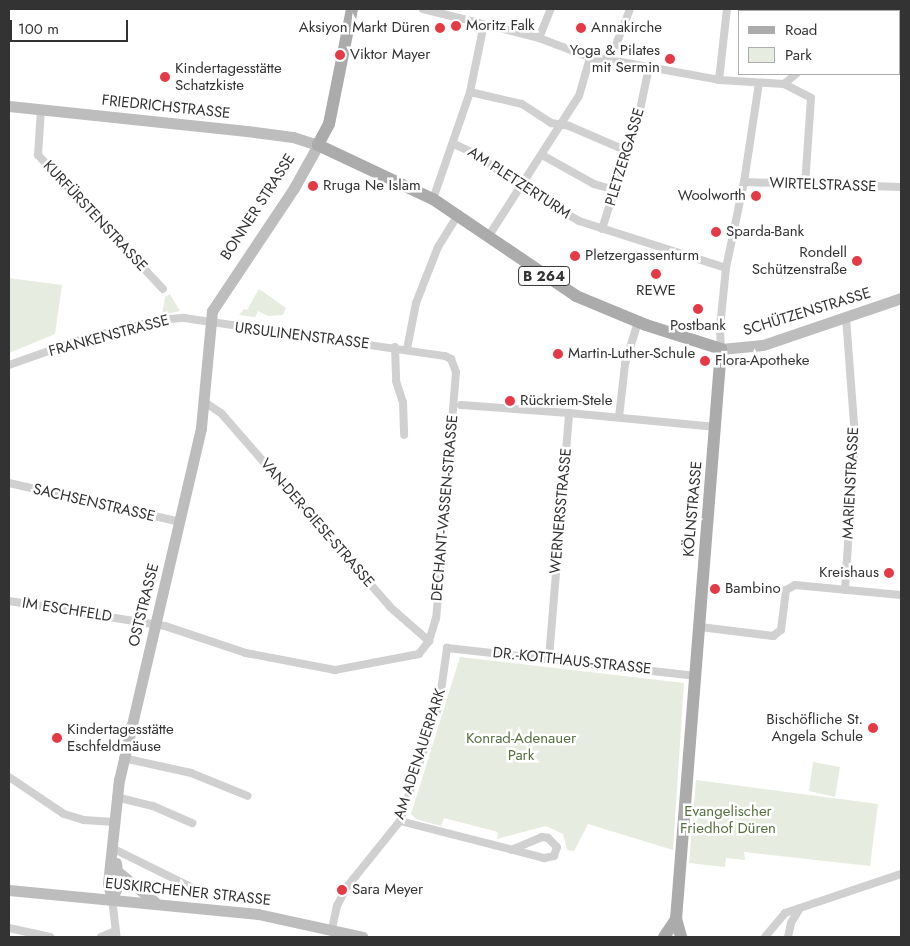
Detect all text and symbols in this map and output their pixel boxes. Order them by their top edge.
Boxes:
scale bar [12,10,130,42]
legend [738,10,900,75]
place label: Moritz Falk [466,17,535,35]
text: 100 m [18,18,59,40]
place label: Aksiyon Markt Düren [299,19,430,37]
place label: Annakirche [591,19,662,37]
text: Road [785,19,817,41]
marker: Moritz Falk [450,20,462,32]
marker: Aksiyon Markt Düren [434,22,446,34]
marker: Annakirche [575,22,587,34]
place label: Yoga & Pilates mit Sermin [570,41,660,76]
text: Park [785,44,812,66]
place label: Viktor Mayer [350,46,430,64]
marker: Viktor Mayer [334,49,346,61]
marker: Yoga & Pilates mit Sermin [664,53,676,65]
place label: Kindertagesstätte Schatzkiste [175,59,282,94]
marker: Kindertagesstätte Schatzkiste [159,71,171,83]
street label: FRIEDRICHSTRASSE [101,91,231,123]
street label: PLETZERGASSE [602,106,648,208]
street label: AM PLETZERTURM [464,143,574,223]
street label: BONNER STRASSE [217,151,299,263]
street label: KURFÜRSTENSTRASSE [39,157,151,275]
street label: WIRTELSTRASSE [769,174,877,196]
place label: Rruga Ne Islam [323,177,421,195]
marker: Rruga Ne Islam [307,180,319,192]
place label: Woolworth [678,187,746,205]
marker: Woolworth [750,190,762,202]
place label: Sparda-Bank [726,223,804,241]
marker: Sparda-Bank [710,226,722,238]
place label: Rondell Schützenstraße [752,243,847,278]
place label: Pletzergassenturm [585,247,699,265]
marker: Pletzergassenturm [569,250,581,262]
marker: Rondell Schützenstraße [851,255,863,267]
road number: B 264 [518,264,570,288]
marker: REWE [650,268,662,280]
place label: REWE [636,282,676,300]
street label: SCHÜTZENSTRASSE [741,284,873,340]
marker: Postbank [692,303,704,315]
street label: FRANKENSTRASSE [47,311,171,361]
place label: Postbank [670,317,726,335]
street label: URSULINENSTRASSE [234,319,370,353]
place label: Martin-Luther-Schule [568,345,695,363]
marker: Martin-Luther-Schule [552,348,564,360]
place label: Flora-Apotheke [715,352,810,370]
marker: Flora-Apotheke [699,355,711,367]
place label: Rückriem-Stele [520,392,612,410]
marker: Rückriem-Stele [504,395,516,407]
street label: DECHANT-VASSEN-STRASSE [428,414,462,602]
street label: MARIENSTRASSE [839,427,863,539]
street label: WERNERSSTRASSE [547,447,575,575]
street label: VAN-DER-GIESE-STRASSE [256,455,378,591]
street label: KÖLNSTRASSE [680,460,706,558]
street label: SACHSENSTRASSE [31,480,157,526]
street label: OSTSTRASSE [125,561,163,649]
place label: Kreishaus [819,564,879,582]
marker: Kreishaus [883,567,895,579]
place label: Bambino [725,580,781,598]
marker: Bambino [709,583,721,595]
street label: IM ESCHFELD [21,594,113,626]
street label: DR.-KOTTHAUS-STRASSE [492,644,652,678]
street label: AM ADENAUERPARK [390,686,450,822]
place label: Bischöfliche St. Angela Schule [766,710,863,745]
place label: Kindertagesstätte Eschfeldmäuse [67,720,174,755]
marker: Bischöfliche St. Angela Schule [867,722,879,734]
park label: Konrad-Adenauer Park [466,729,576,764]
marker: Kindertagesstätte Eschfeldmäuse [51,732,63,744]
park label: Evangelischer Friedhof Düren [680,802,776,837]
street label: EUSKIRCHENER STRASSE [104,874,272,910]
place label: Sara Meyer [352,881,423,899]
marker: Sara Meyer [336,884,348,896]

